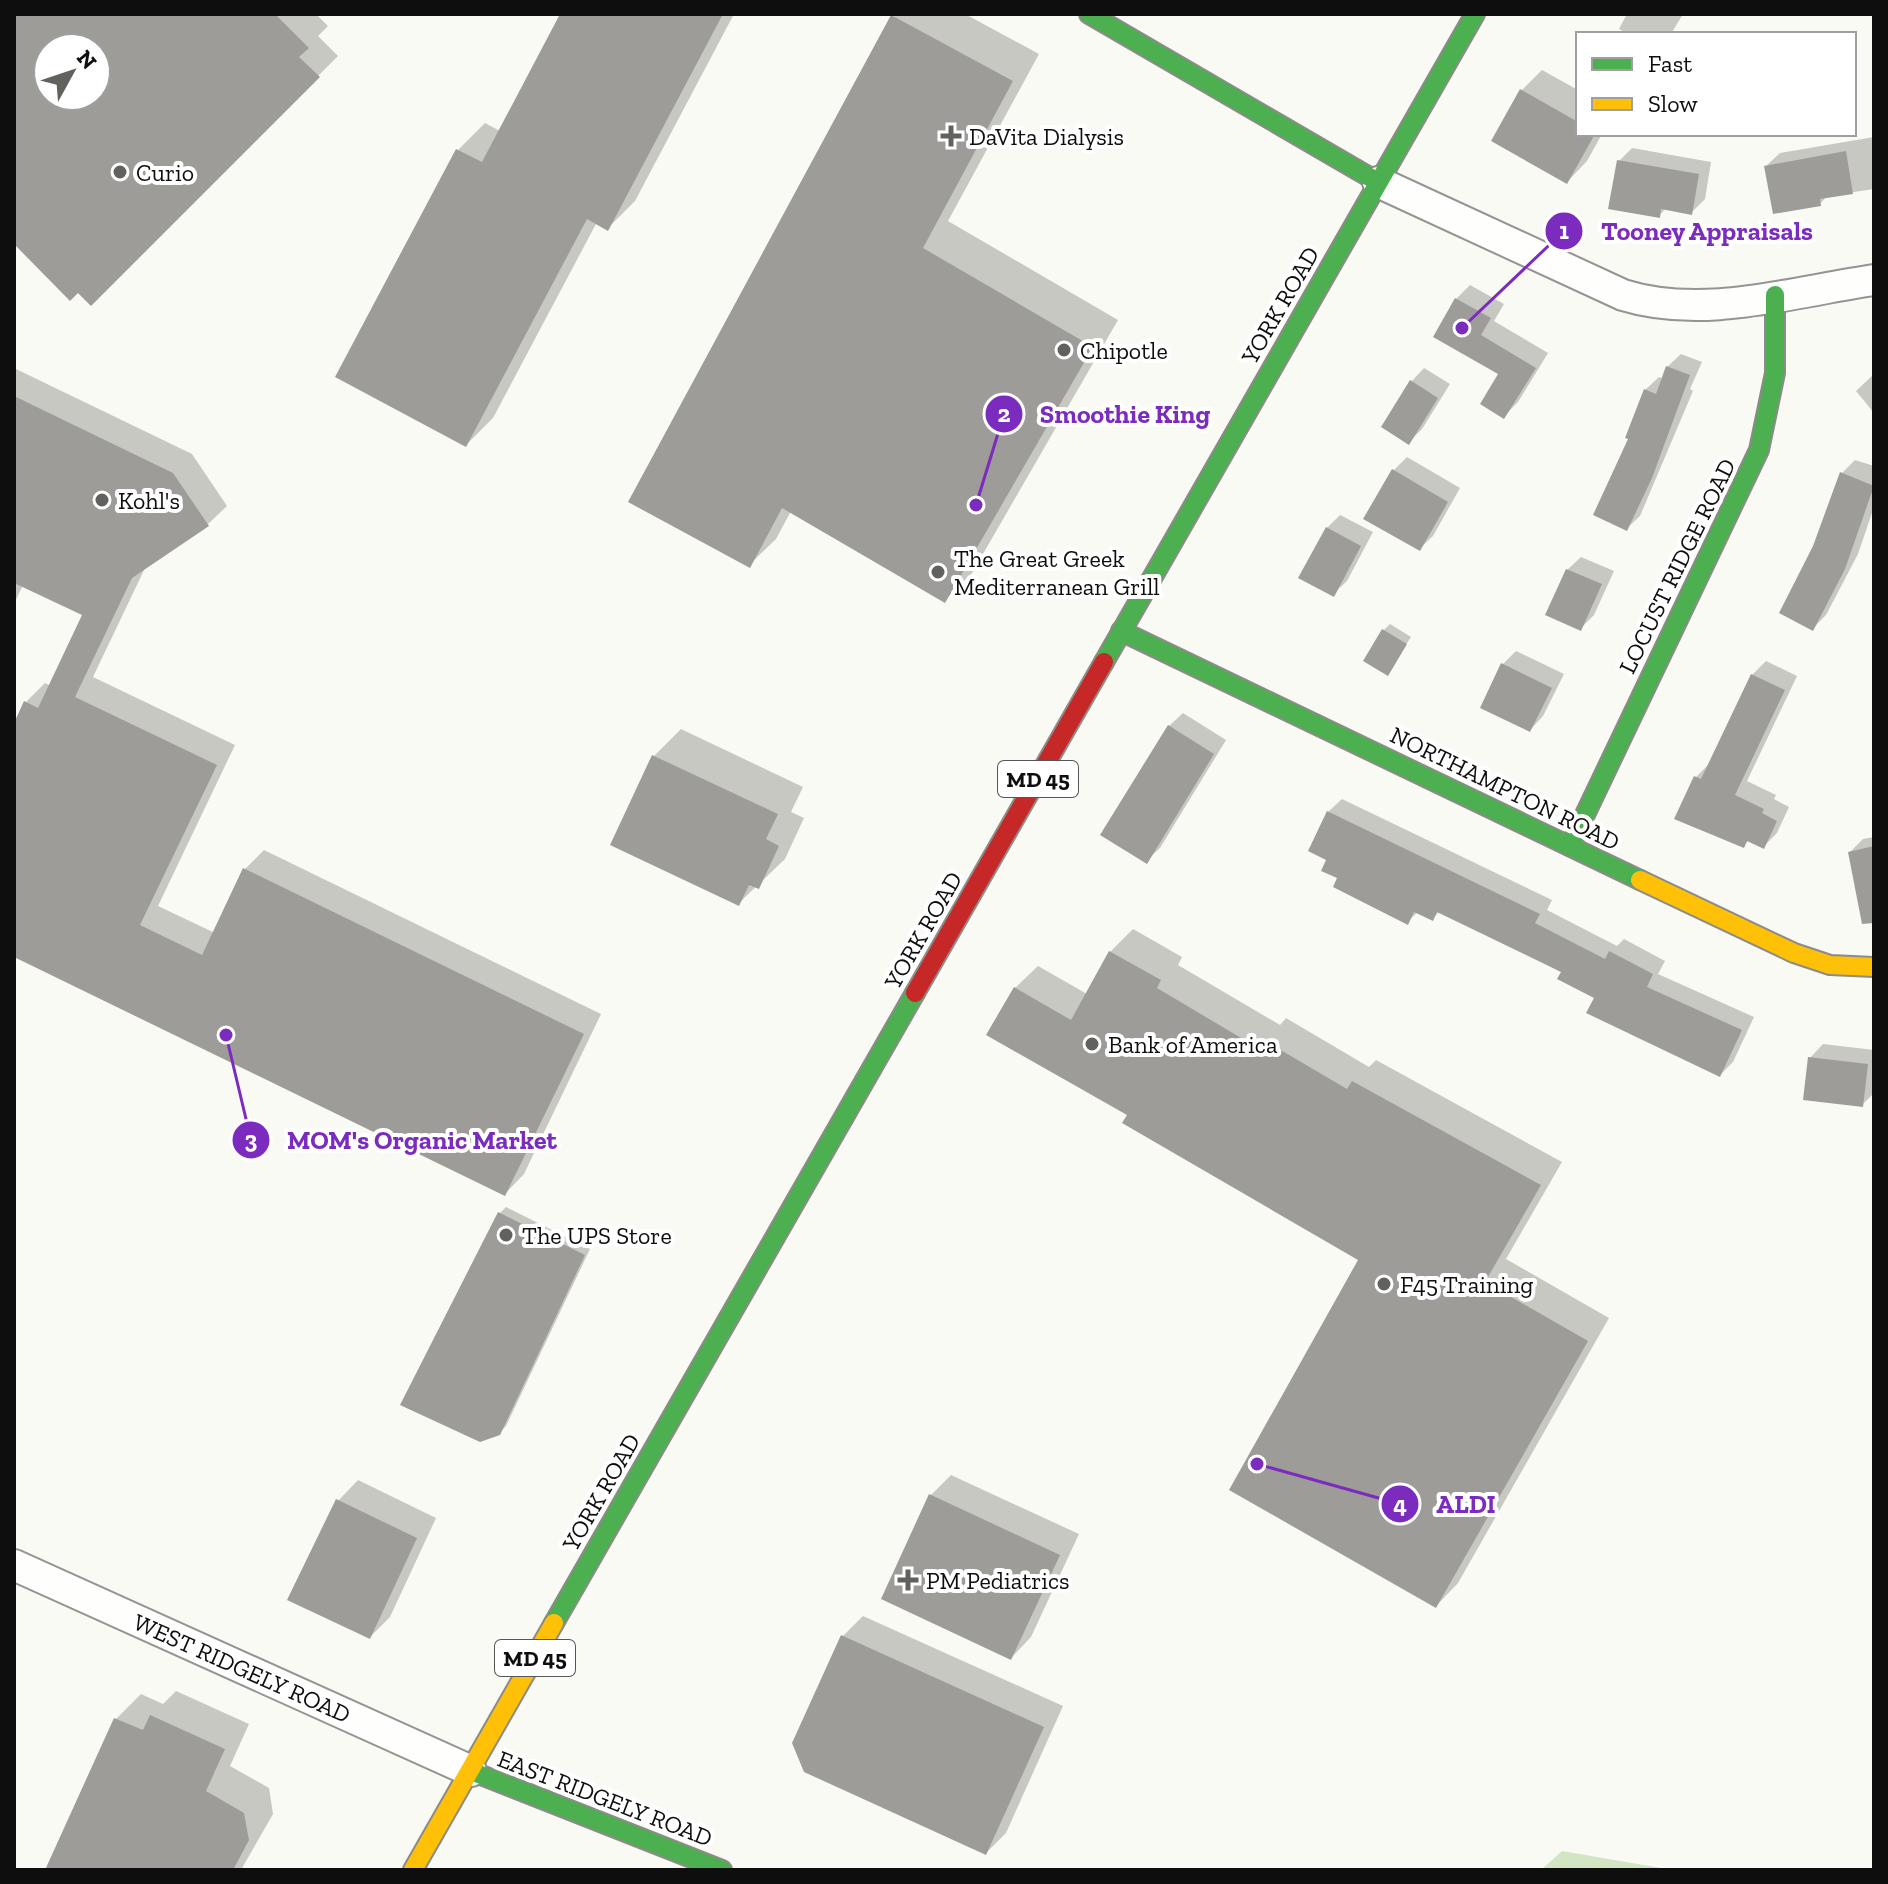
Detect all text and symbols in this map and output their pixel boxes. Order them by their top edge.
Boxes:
north arrow [32,32,112,112]
legend [1576,32,1856,136]
text: N [71,44,103,75]
text: Fast [1648,49,1692,78]
text: Slow [1648,89,1698,118]
place label: DaVita Dialysis [969,122,1124,151]
marker: DaVita Dialysis [940,125,962,147]
place label: Curio [136,158,194,187]
marker: Curio [111,163,129,181]
callout: Tooney Appraisals [1544,206,1829,256]
text: Tooney Appraisals [1601,215,1813,247]
text: 1 [1559,216,1569,245]
street label: YORK ROAD [1234,241,1325,370]
place label: Chipotle [1080,336,1168,365]
marker: Chipotle [1055,341,1073,359]
callout: Smoothie King [984,389,1226,439]
text: Smoothie King [1040,398,1211,430]
text: 2 [998,399,1011,428]
street label: LOCUST RIDGE ROAD [1612,454,1742,678]
place label: Kohl's [118,486,180,515]
marker: Kohl's [93,491,111,509]
place label: The Great Greek Mediterranean Grill [954,544,1160,601]
marker: The Great Greek Mediterranean Grill [929,563,947,581]
street label: NORTHAMPTON ROAD [1386,720,1624,856]
road number: MD 45 [998,761,1078,797]
street label: YORK ROAD [877,866,968,995]
place label: Bank of America [1108,1030,1278,1059]
marker: Bank of America [1083,1035,1101,1053]
callout: MOM's Organic Market [231,1115,573,1165]
text: MOM's Organic Market [287,1124,558,1156]
text: 3 [245,1125,258,1154]
place label: The UPS Store [522,1221,672,1250]
marker: The UPS Store [497,1226,515,1244]
place label: F45 Training [1400,1270,1533,1299]
marker: F45 Training [1375,1275,1393,1293]
street label: YORK ROAD [555,1428,646,1557]
callout: ALDI [1380,1479,1512,1529]
text: ALDI [1436,1488,1496,1520]
text: 4 [1393,1490,1407,1519]
place label: PM Pediatrics [926,1566,1070,1595]
marker: PM Pediatrics [897,1569,919,1591]
street label: WEST RIDGELY ROAD [129,1607,355,1729]
road number: MD 45 [495,1640,575,1676]
street label: EAST RIDGELY ROAD [494,1744,716,1852]

